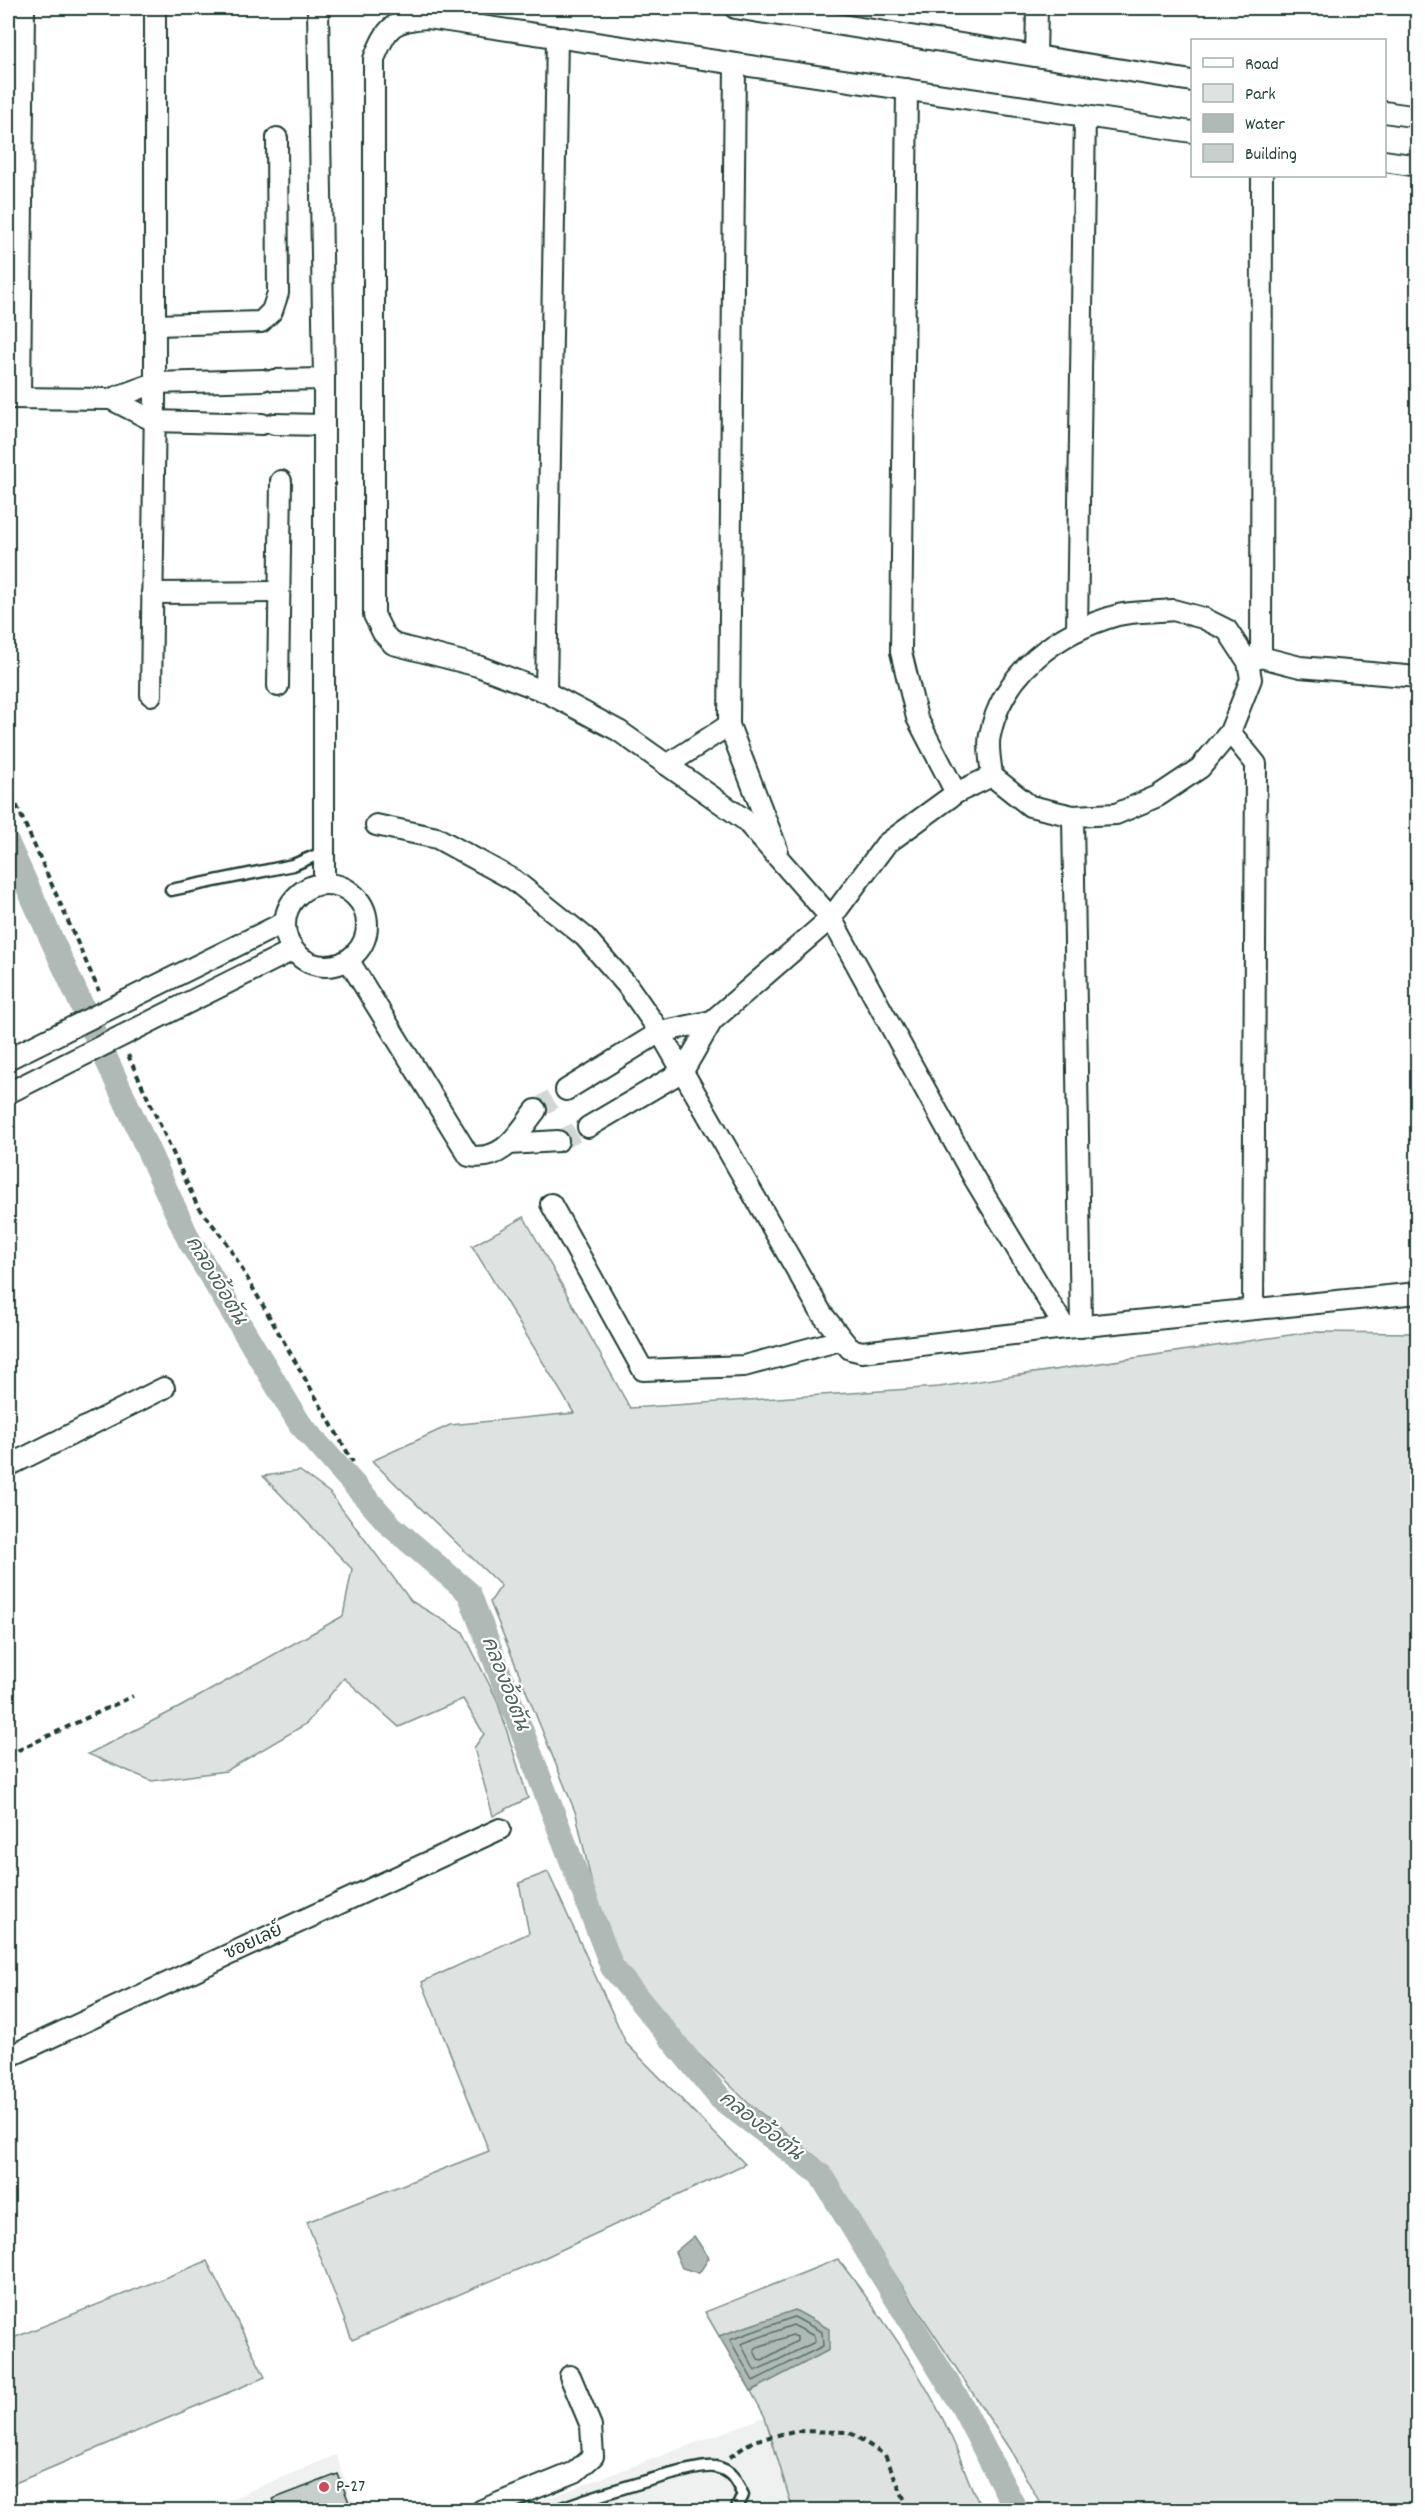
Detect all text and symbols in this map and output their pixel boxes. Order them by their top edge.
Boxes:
legend [1191,39,1386,177]
text: Road [1245,53,1279,78]
text: Park [1245,83,1276,108]
text: Water [1245,113,1285,138]
text: Building [1245,143,1297,168]
water label: คลองอ้อตัน [178,1231,254,1332]
water label: คลองอ้อตัน [473,1633,536,1737]
street label: ซอยเลย์ [219,1916,287,1967]
water label: คลองอ้อตัน [713,2085,809,2169]
place label: P-27 [336,2475,365,2500]
marker: P-27 [317,2480,331,2494]

